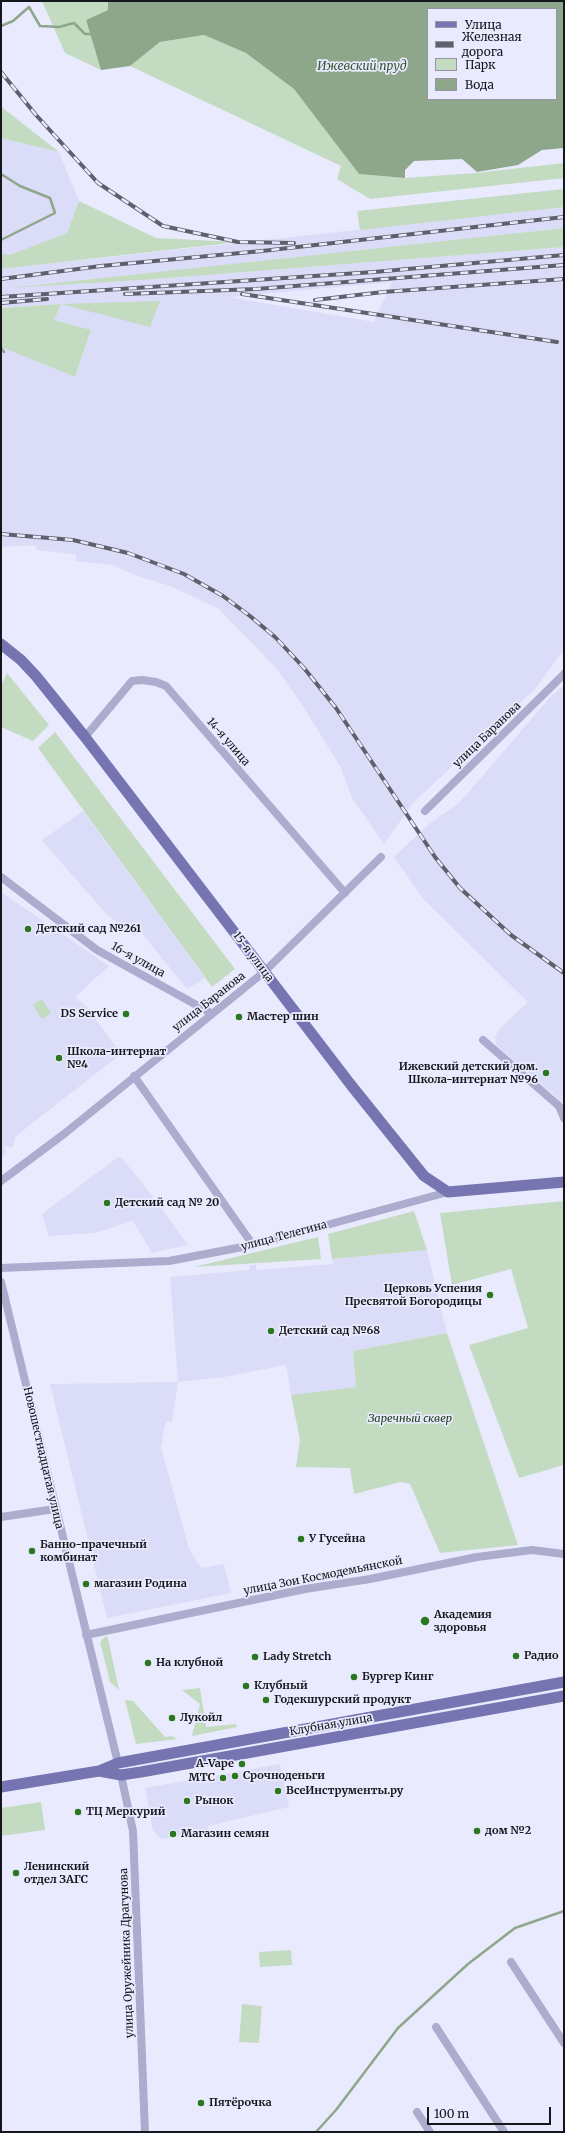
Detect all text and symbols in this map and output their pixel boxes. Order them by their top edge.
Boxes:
legend [427,8,557,100]
text: Улица [465,17,502,32]
text: Железная дорога [462,29,522,59]
text: Парк [465,57,496,72]
water label: Ижевский пруд [317,60,407,74]
text: Вода [465,77,494,92]
street label: улица Баранова [450,699,524,771]
street label: 14-я улица [204,715,252,769]
place label: Детский сад №261 [36,922,141,936]
marker: Детский сад №261 [23,924,33,934]
street label: 15-я улица [230,929,276,985]
street label: 16-я улица [109,940,167,980]
street label: улица Баранова [170,969,248,1035]
place label: DS Service [61,1007,118,1021]
marker: DS Service [121,1009,131,1019]
place label: Мастер шин [247,1010,319,1024]
marker: Мастер шин [234,1012,244,1022]
place label: Школа-интернат №4 [67,1045,166,1071]
marker: Школа-интернат №4 [54,1053,64,1063]
place label: Ижевский детский дом. Школа-интернат №96 [399,1060,538,1086]
marker: Ижевский детский дом. Школа-интернат №96 [541,1068,551,1078]
place label: Детский сад № 20 [115,1196,219,1210]
marker: Детский сад № 20 [102,1198,112,1208]
street label: улица Телегина [240,1218,328,1254]
place label: Церковь Успения Пресвятой Богородицы [345,1282,482,1308]
marker: Церковь Успения Пресвятой Богородицы [485,1290,495,1300]
place label: Детский сад №68 [279,1324,380,1338]
marker: Детский сад №68 [266,1326,276,1336]
street label: Новошестнадцатая улица [20,1386,66,1530]
park label: Заречный сквер [368,1412,452,1426]
place label: У Гусейна [309,1532,365,1546]
marker: У Гусейна [296,1534,306,1544]
place label: Банно-прачечный комбинат [40,1538,147,1564]
marker: Банно-прачечный комбинат [27,1546,37,1556]
street label: улица Зои Космодемьянской [242,1554,404,1598]
place label: магазин Родина [94,1577,187,1591]
marker: магазин Родина [81,1579,91,1589]
place label: Академия здоровья [434,1608,492,1634]
marker: Академия здоровья [419,1615,431,1627]
place label: Радио [524,1649,558,1663]
place label: Lady Stretch [263,1650,331,1664]
marker: Радио [511,1651,521,1661]
marker: Lady Stretch [250,1652,260,1662]
place label: На клубной [156,1656,223,1670]
marker: На клубной [143,1658,153,1668]
place label: Бургер Кинг [362,1670,434,1684]
marker: Бургер Кинг [349,1672,359,1682]
place label: Клубный [254,1679,308,1693]
marker: Клубный [241,1681,251,1691]
place label: Годекшурский продукт [274,1693,411,1707]
marker: Годекшурский продукт [261,1695,271,1705]
place label: Лукойл [180,1711,222,1725]
street label: Клубная улица [288,1711,374,1739]
marker: Лукойл [167,1713,177,1723]
place label: A-Vape [196,1757,234,1771]
marker: A-Vape [237,1759,247,1769]
place label: Срочноденьги [243,1769,325,1783]
place label: МТС [189,1771,215,1785]
marker: Срочноденьги [230,1771,240,1781]
marker: МТС [218,1773,228,1783]
place label: ВсеИнструменты.ру [286,1784,403,1798]
marker: ВсеИнструменты.ру [273,1786,283,1796]
place label: Рынок [195,1794,234,1808]
marker: Рынок [182,1796,192,1806]
place label: ТЦ Меркурий [86,1805,165,1819]
marker: ТЦ Меркурий [73,1807,83,1817]
place label: дом №2 [485,1824,531,1838]
marker: дом №2 [472,1826,482,1836]
place label: Магазин семян [181,1827,269,1841]
marker: Магазин семян [168,1829,178,1839]
place label: Ленинский отдел ЗАГС [24,1860,89,1886]
marker: Ленинский отдел ЗАГС [11,1868,21,1878]
street label: улица Оружейника Драгунова [117,1868,137,2038]
place label: Пятёрочка [209,2096,272,2110]
marker: Пятёрочка [196,2098,206,2108]
scale bar [429,2099,553,2125]
text: 100 m [434,2106,469,2121]

